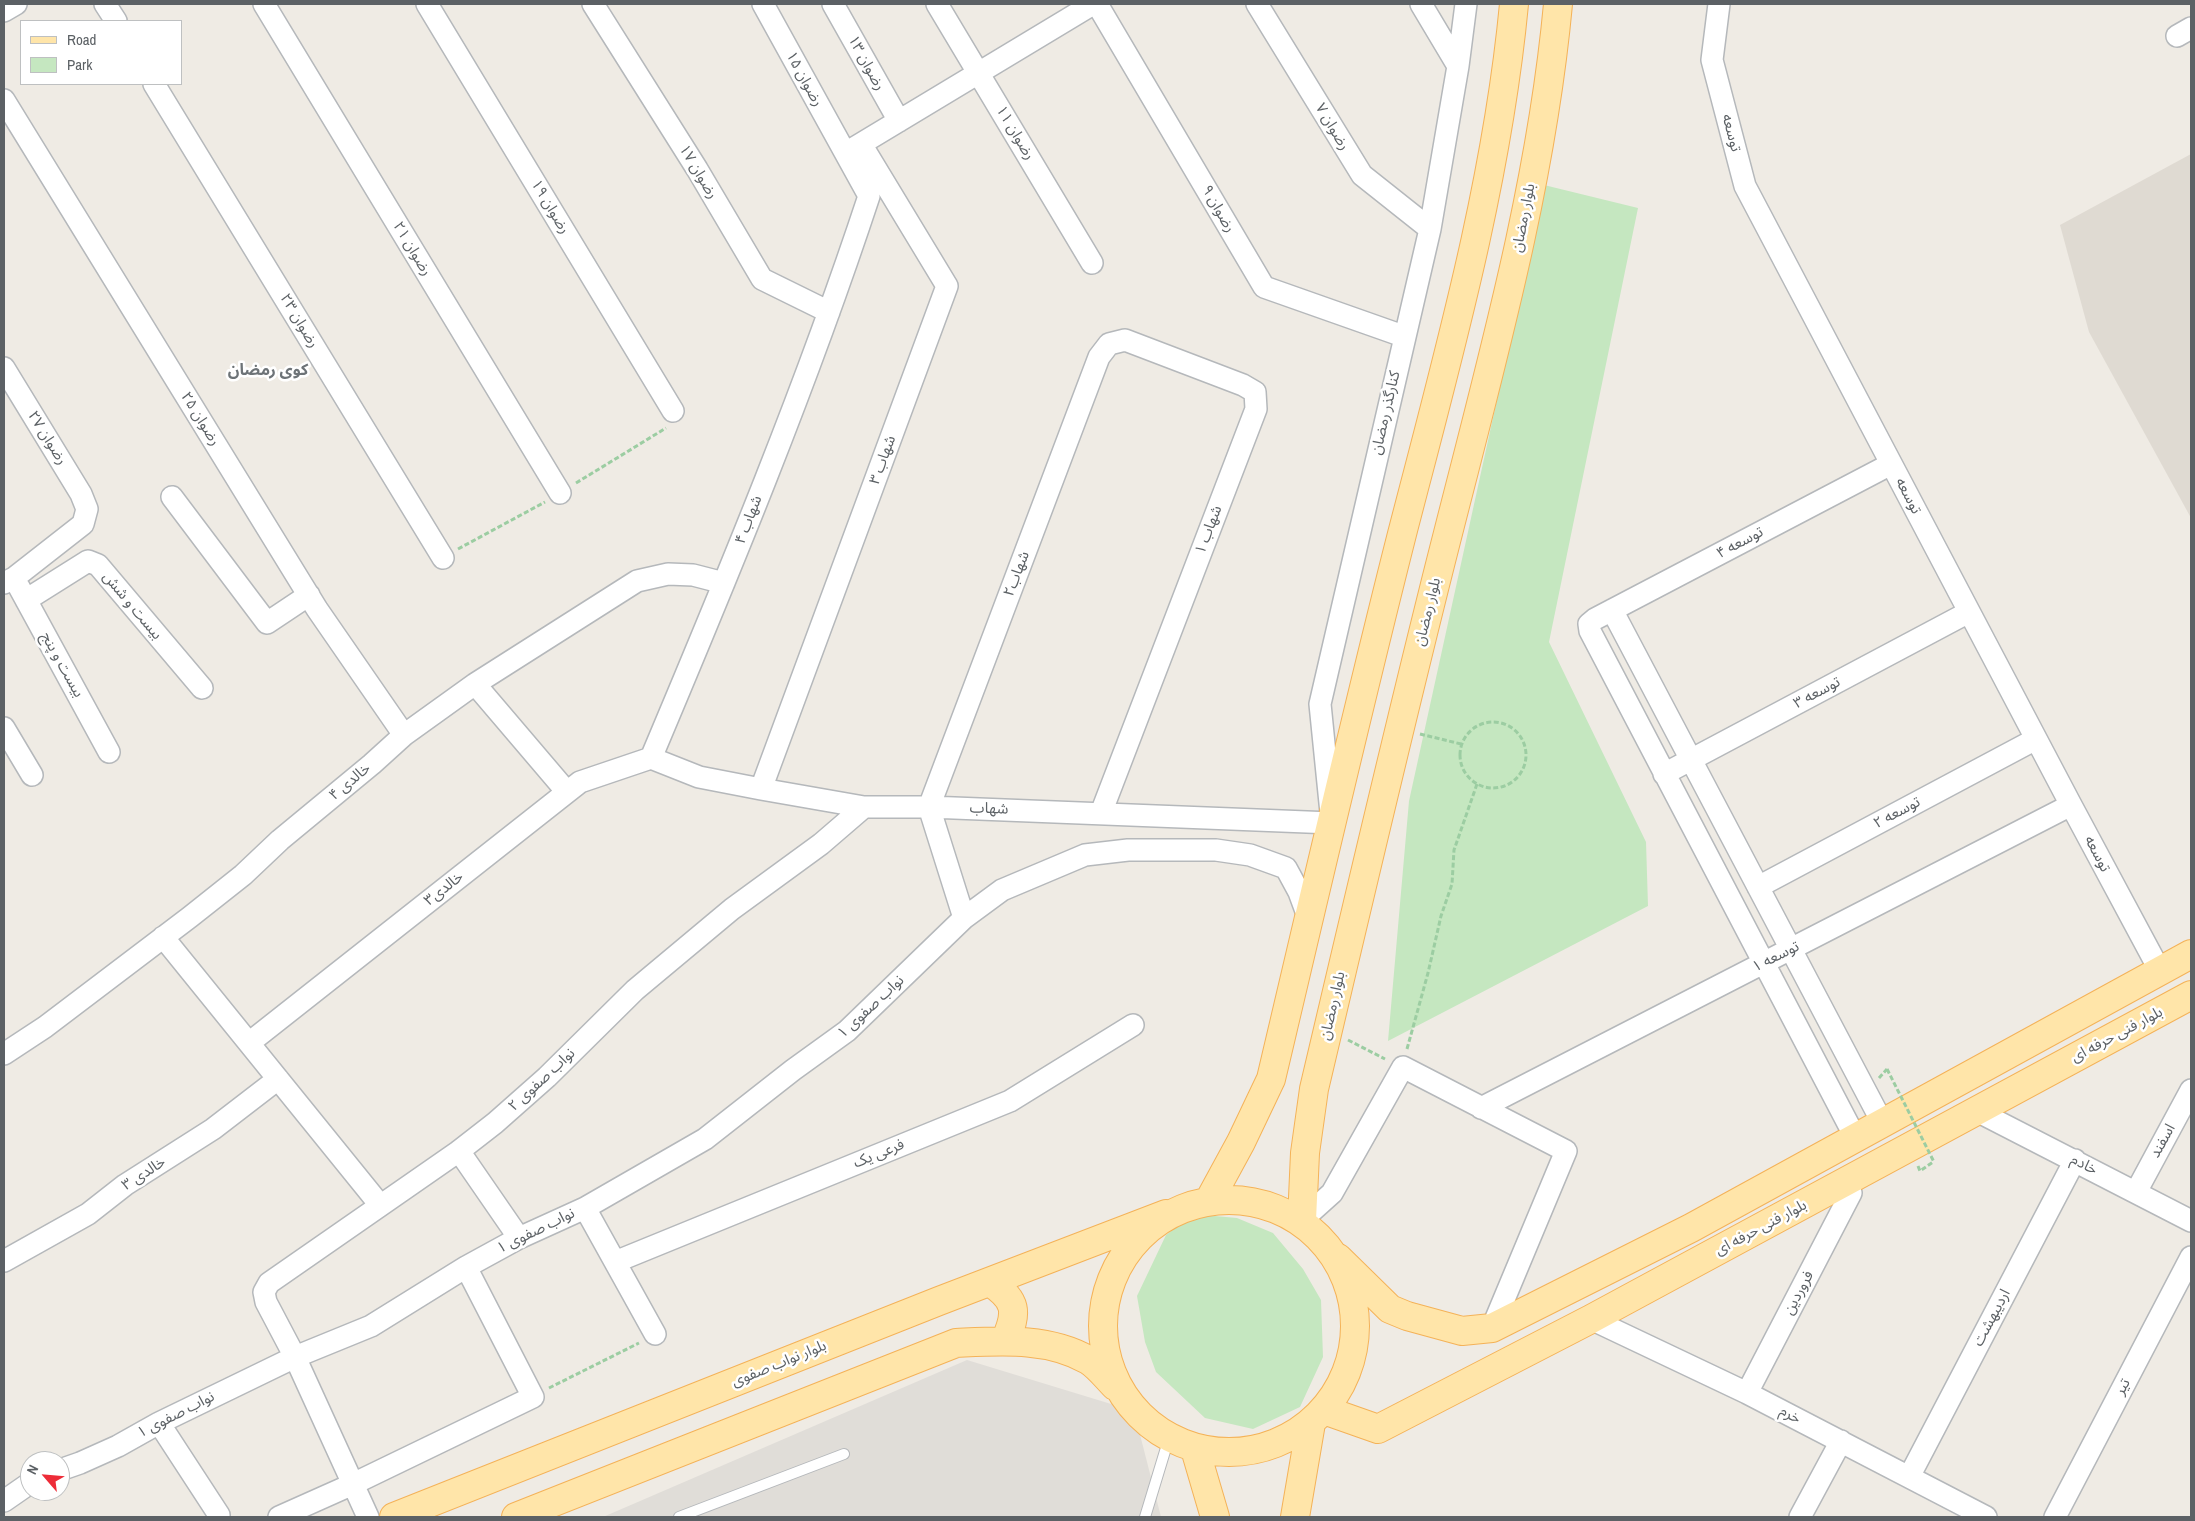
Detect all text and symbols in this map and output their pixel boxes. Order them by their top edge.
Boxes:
legend [20,20,182,85]
text: Road [67,29,96,50]
street label: رضوان ۱۳ [844,32,888,94]
street label: رضوان ۱۵ [782,48,826,110]
text: Park [67,54,92,75]
street label: رضوان ۷ [1311,100,1353,154]
street label: رضوان ۱۱ [992,103,1038,163]
street label: توسعه [1717,112,1745,154]
street label: رضوان ۱۷ [675,142,721,202]
street label: رضوان ۱۹ [527,177,573,237]
street label: رضوان ۹ [1197,182,1239,236]
street label: بلوار رمضان [1509,182,1539,254]
street label: رضوان ۲۱ [389,219,435,279]
street label: رضوان ۲۳ [276,291,322,351]
district label: کوی رمضان [228,361,308,381]
street label: کنارگذر رمضان [1368,369,1404,457]
street label: رضوان ۲۵ [176,389,224,449]
street label: رضوان ۲۷ [23,408,71,468]
street label: شهاب ۳ [866,433,900,487]
street label: توسعه [1891,475,1925,517]
street label: شهاب ۴ [732,493,766,547]
street label: شهاب ۱ [1192,503,1226,557]
street label: توسعه ۴ [1714,523,1766,563]
street label: شهاب۲ [1000,549,1034,599]
street label: بیست و شش [98,568,166,644]
street label: بلوار رمضان [1411,576,1445,648]
street label: بیست و پنج [37,629,87,701]
street label: توسعه ۳ [1791,673,1843,713]
street label: خالدی ۴ [326,760,374,804]
street label: توسعه ۲ [1871,793,1923,833]
street label: شهاب [969,799,1009,819]
street label: توسعه [2080,833,2114,875]
street label: خالدی۳ [421,868,467,910]
street label: توسعه ۱ [1749,938,1803,976]
street label: بلوار رمضان [1316,970,1350,1042]
street label: نواب صفوی ۱ [834,972,908,1042]
street label: بلوار فنی حرفه ای [2068,1003,2166,1067]
street label: نواب صفوی ۲ [505,1045,579,1115]
street label: اسفند [2146,1121,2180,1161]
street label: فرعی یک [851,1136,907,1172]
street label: خادم [2068,1151,2100,1179]
street label: خالدی ۳ [119,1153,169,1195]
street label: بلوار فنی حرفه ای [1712,1196,1810,1260]
street label: نواب صفوی ۱ [494,1204,578,1258]
street label: فروردین [1780,1268,1818,1318]
street label: اردیبهشت [1969,1286,2015,1350]
street label: بلوار نواب صفوی [729,1337,829,1391]
street label: تیر [2111,1376,2135,1398]
street label: نواب صفوی ۱ [134,1388,218,1442]
street label: خرم [1776,1402,1804,1428]
north arrow [20,1451,70,1501]
text: N [23,1462,42,1477]

